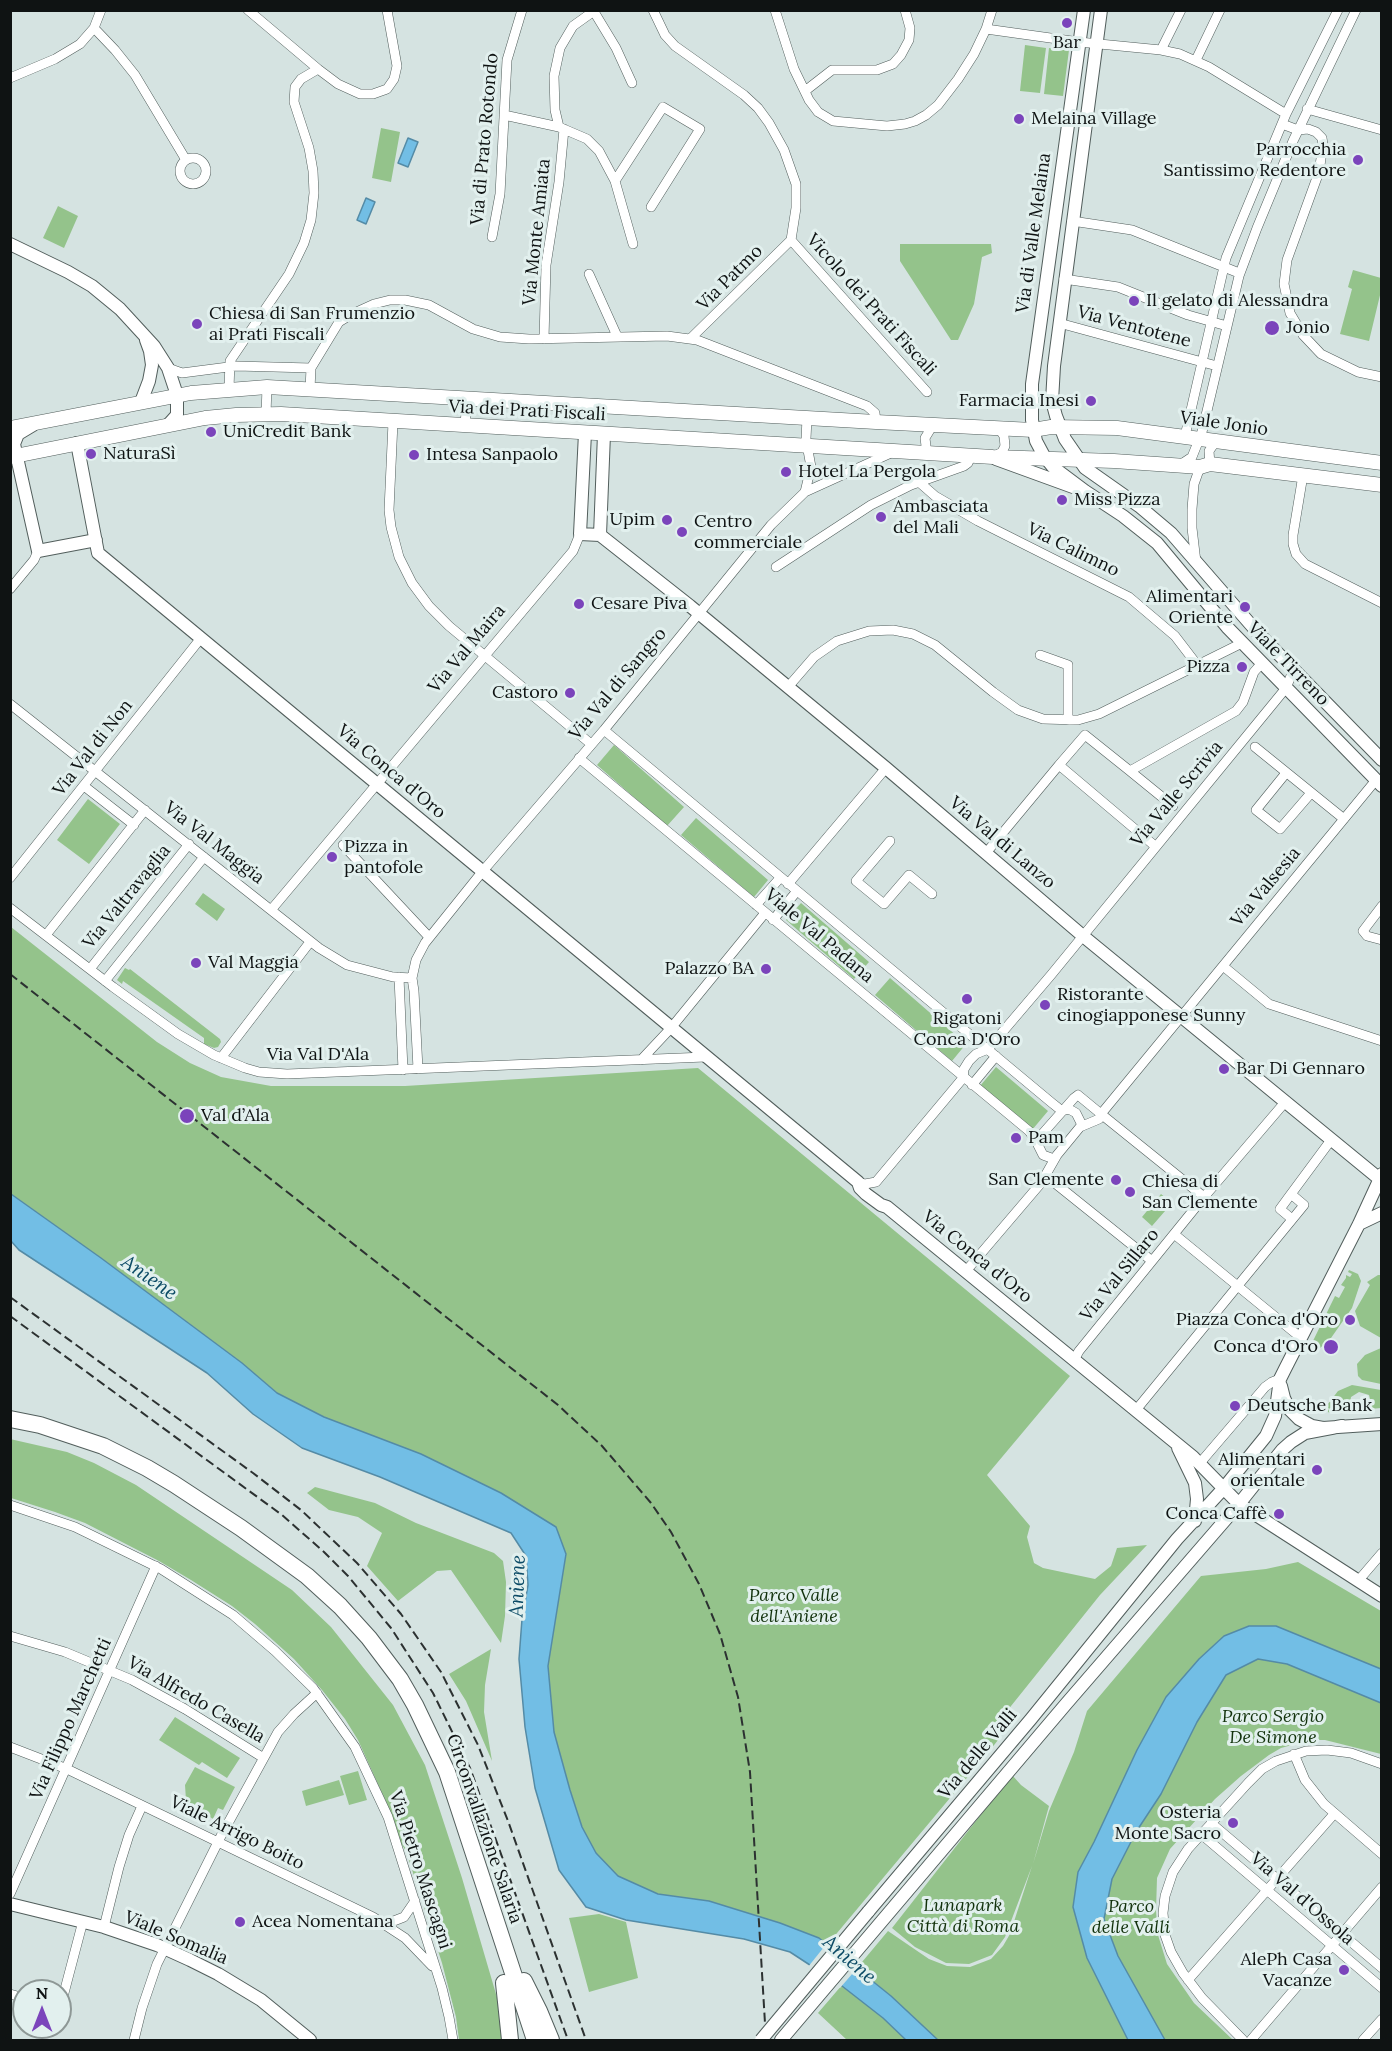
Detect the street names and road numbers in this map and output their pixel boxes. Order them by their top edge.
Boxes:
street label: Via di Prato Rotondo [467,52,503,226]
street label: Via di Valle Melaina [1012,151,1056,315]
street label: Via Monte Amiata [519,158,555,306]
street label: Vicolo dei Prati Fiscali [802,230,940,380]
street label: Via Patmo [693,241,767,315]
street label: Via Ventotene [1075,301,1193,353]
street label: Via dei Prati Fiscali [448,396,606,426]
street label: Viale Jonio [1178,407,1270,441]
street label: Via Calimno [1023,518,1123,582]
street label: Via Val Maira [424,600,510,698]
street label: Viale Tirreno [1243,617,1333,711]
street label: Via Val di Sangro [565,623,671,745]
street label: Via Val di Non [49,696,137,800]
street label: Via Conca d'Oro [332,720,450,824]
street label: Via Valle Scrivia [1126,737,1228,851]
street label: Via Val di Lanzo [945,792,1059,894]
street label: Via Val Maggia [160,797,268,889]
street label: Via Valtravaglia [78,841,176,953]
street label: Via Valsesia [1227,843,1305,931]
street label: Viale Val Padana [760,884,878,988]
street label: Via Val D'Ala [267,1044,369,1066]
street label: Via Conca d'Oro [918,1206,1036,1308]
street label: Via Val Sillaro [1076,1224,1164,1326]
street label: Via Filippo Marchetti [26,1635,116,1803]
street label: Via Alfredo Casella [123,1652,269,1748]
street label: Via delle Valli [934,1705,1022,1803]
street label: Circonvallazione Salaria [441,1731,527,1927]
street label: Via Pietro Mascagni [384,1788,456,1952]
street label: Viale Arrigo Boito [166,1791,308,1875]
street label: Via Val d'Ossola [1245,1848,1359,1950]
street label: Viale Somalia [121,1906,231,1970]

